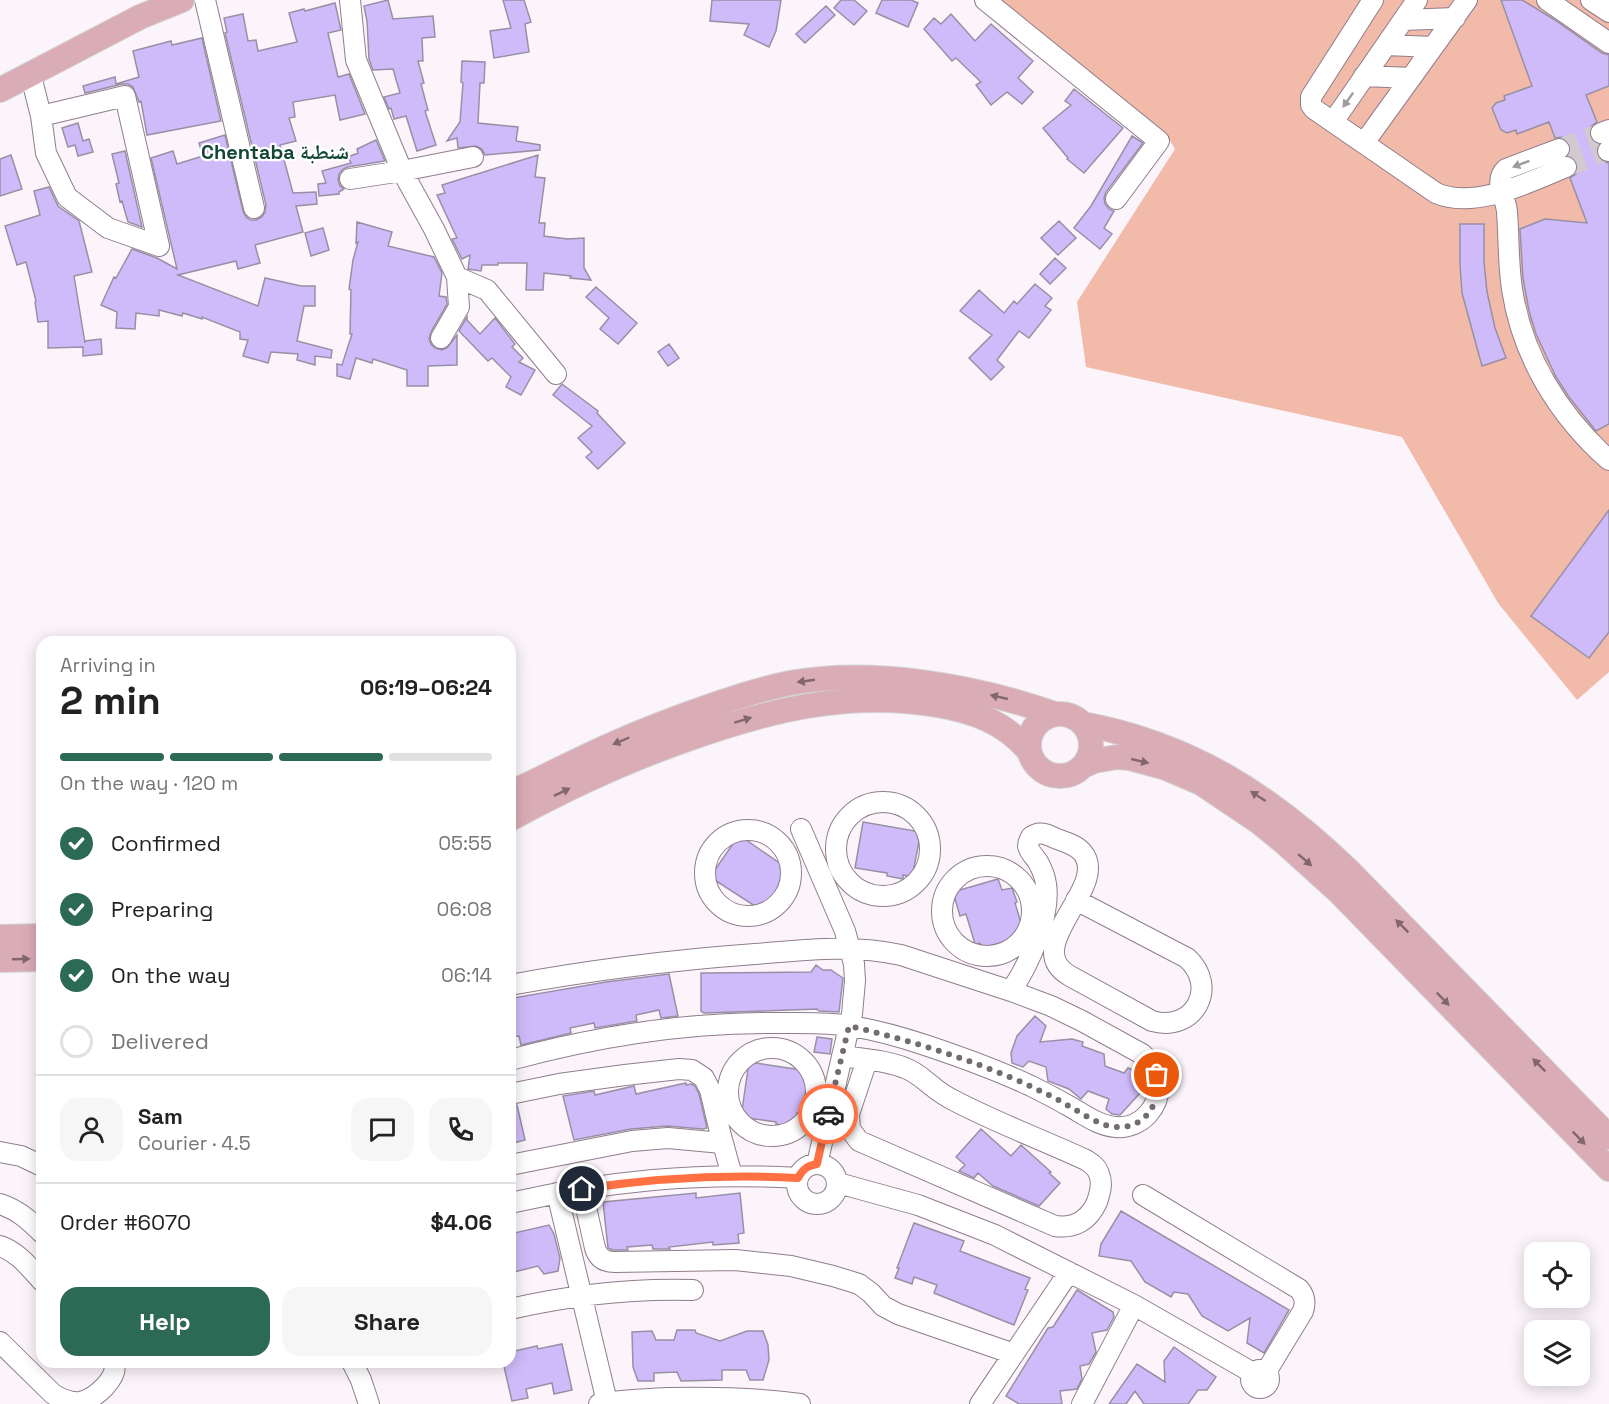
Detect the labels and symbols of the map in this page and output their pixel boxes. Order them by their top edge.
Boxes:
one-way arrow [1343,92,1354,108]
district label: Chentaba شنطبة [201,139,349,165]
one-way arrow [1511,159,1529,169]
one-way arrow [796,677,815,686]
one-way arrow [990,692,1008,702]
one-way arrow [734,715,752,724]
one-way arrow [612,736,629,745]
one-way arrow [1131,756,1149,766]
one-way arrow [554,788,571,797]
one-way arrow [1249,790,1266,801]
one-way arrow [1297,853,1312,866]
one-way arrow [1395,919,1409,934]
one-way arrow [12,955,31,964]
one-way arrow [1435,991,1449,1005]
pin [1131,1049,1182,1100]
one-way arrow [1532,1059,1546,1073]
courier [798,1084,858,1144]
one-way arrow [1572,1130,1586,1145]
pin [556,1163,607,1214]

